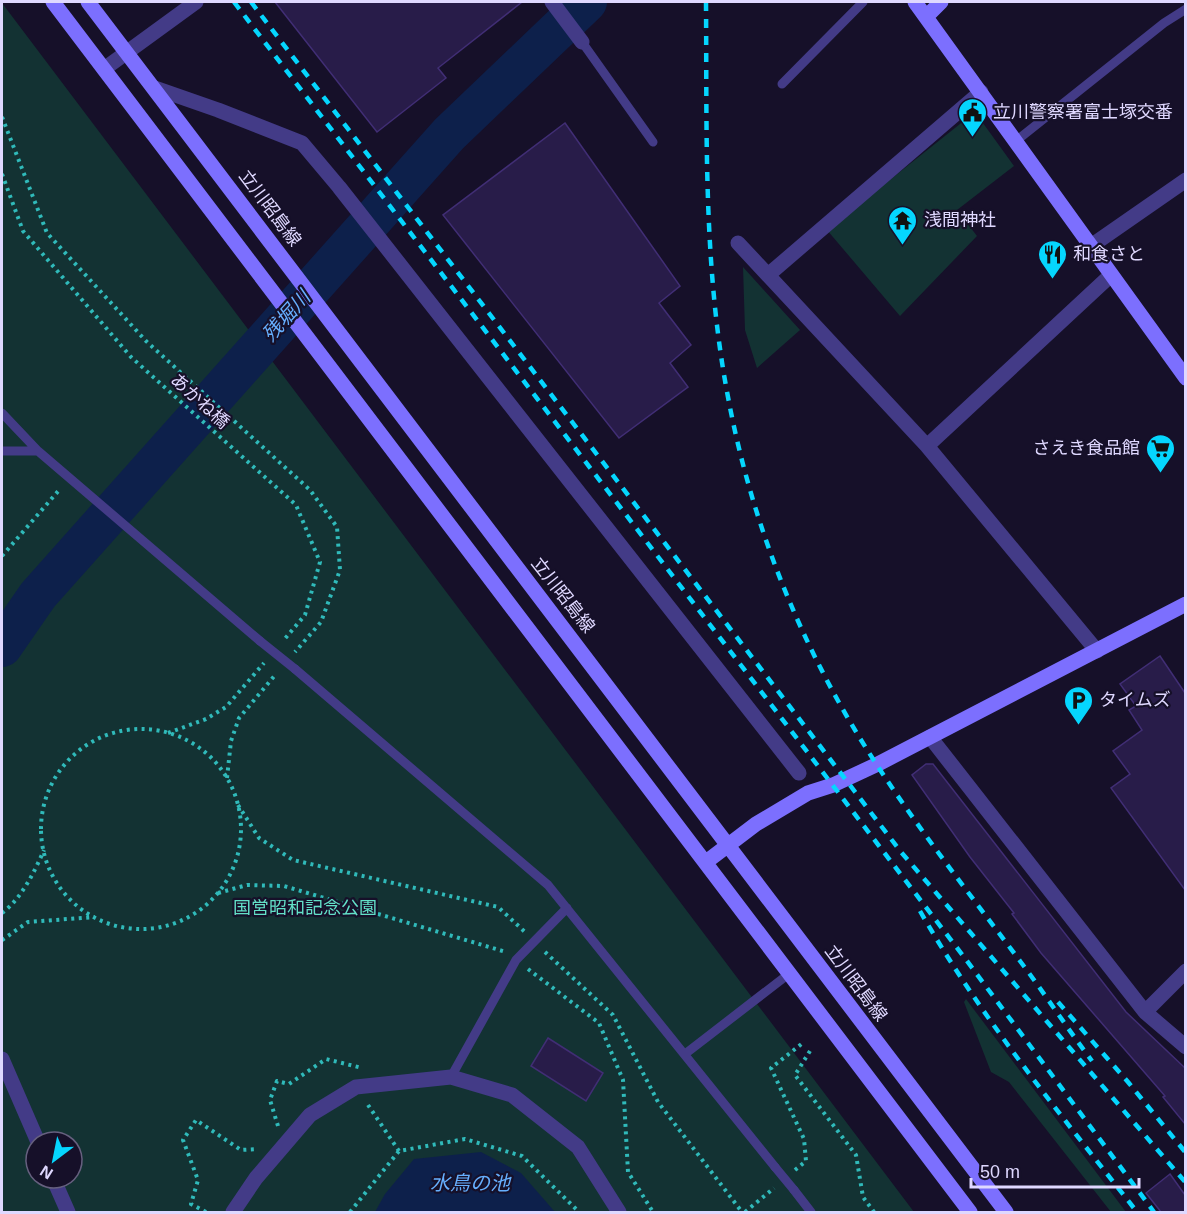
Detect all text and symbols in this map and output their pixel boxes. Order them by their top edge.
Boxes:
public building icon: 立川警察署富士塚交番 [956,96,988,138]
place label: 立川警察署富士塚交番 [993,102,1173,122]
street label: 立川昭島線 [235,166,305,250]
temple icon: 浅間神社 [887,204,919,246]
place label: 浅間神社 [924,210,996,230]
restaurant icon: 和食さと [1036,238,1068,280]
place label: 和食さと [1073,244,1145,264]
water label: 残堀川 [258,285,316,346]
street label: あかね橋 [167,369,233,433]
supermarket icon: さえき食品館 [1145,432,1177,474]
place label: さえき食品館 [1033,438,1140,458]
street label: 立川昭島線 [527,553,599,637]
parking icon: タイムズ [1062,684,1094,726]
place label: タイムズ [1099,690,1171,710]
park label: 国営昭和記念公園 [233,898,377,918]
street label: 立川昭島線 [821,941,891,1025]
north arrow [24,1130,84,1190]
scale bar [971,1151,1139,1189]
text: N [37,1162,56,1183]
text: 50 m [980,1162,1020,1182]
water label: 水鳥の池 [430,1172,512,1194]

